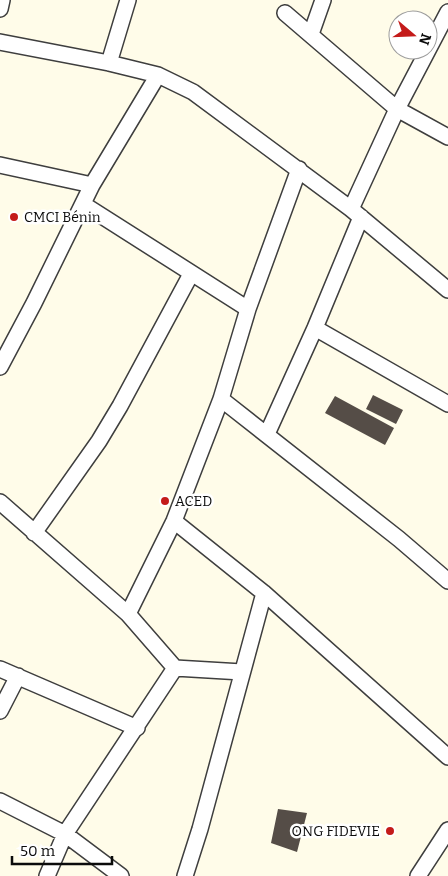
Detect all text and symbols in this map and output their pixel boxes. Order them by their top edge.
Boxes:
north arrow [388,10,438,60]
text: N [415,31,435,47]
place label: CMCI Bénin [24,209,101,226]
marker: CMCI Bénin [8,211,20,223]
place label: ACED [175,493,212,510]
marker: ACED [159,495,171,507]
place label: ONG FIDEVIE [292,823,380,840]
marker: ONG FIDEVIE [384,825,396,837]
scale bar [12,834,112,866]
text: 50 m [20,842,56,860]

